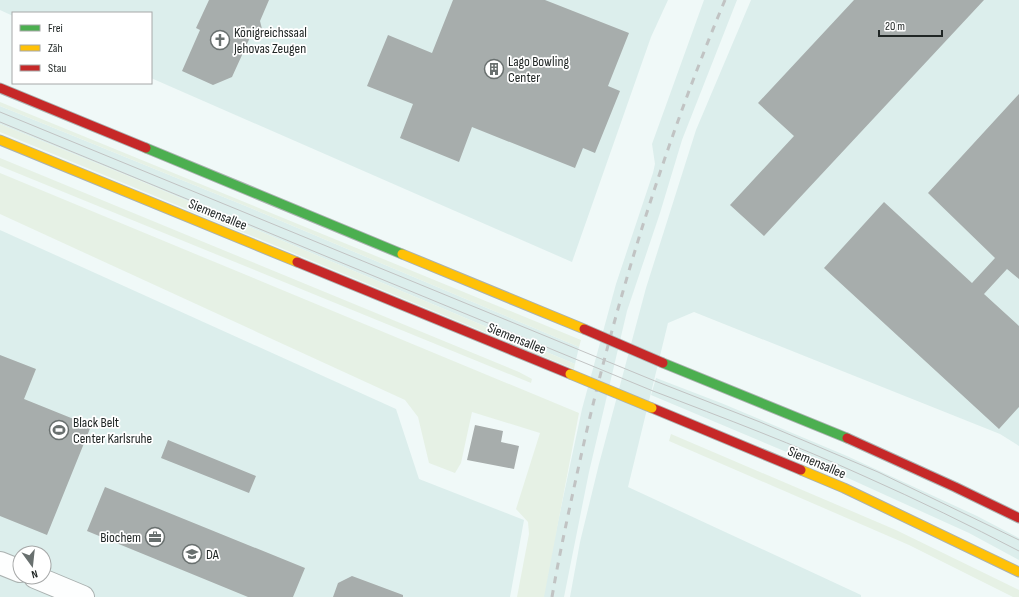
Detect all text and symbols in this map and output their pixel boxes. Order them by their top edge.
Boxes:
legend [12,12,152,84]
scale bar [879,12,942,38]
text: 20 m [885,19,905,34]
text: Frei [48,21,63,36]
place label: Königreichssaal Jehovas Zeugen [233,24,307,57]
church icon: Königreichssaal Jehovas Zeugen [209,29,231,51]
text: Zäh [48,41,63,56]
place label: Lago Bowling Center [508,53,569,86]
building icon: Lago Bowling Center [483,58,505,80]
text: Stau [48,61,66,76]
street label: Siemensallee [186,195,250,234]
street label: Siemensallee [485,319,549,358]
place label: Black Belt Center Karlsruhe [73,414,152,447]
sports icon: Black Belt Center Karlsruhe [48,419,70,441]
street label: Siemensallee [785,443,849,482]
office icon: Biochem [144,526,166,548]
place label: Biochem [100,529,141,546]
school or university icon: DA [181,543,203,565]
north arrow [12,545,52,585]
place label: DA [206,546,220,563]
text: N [30,567,39,581]

